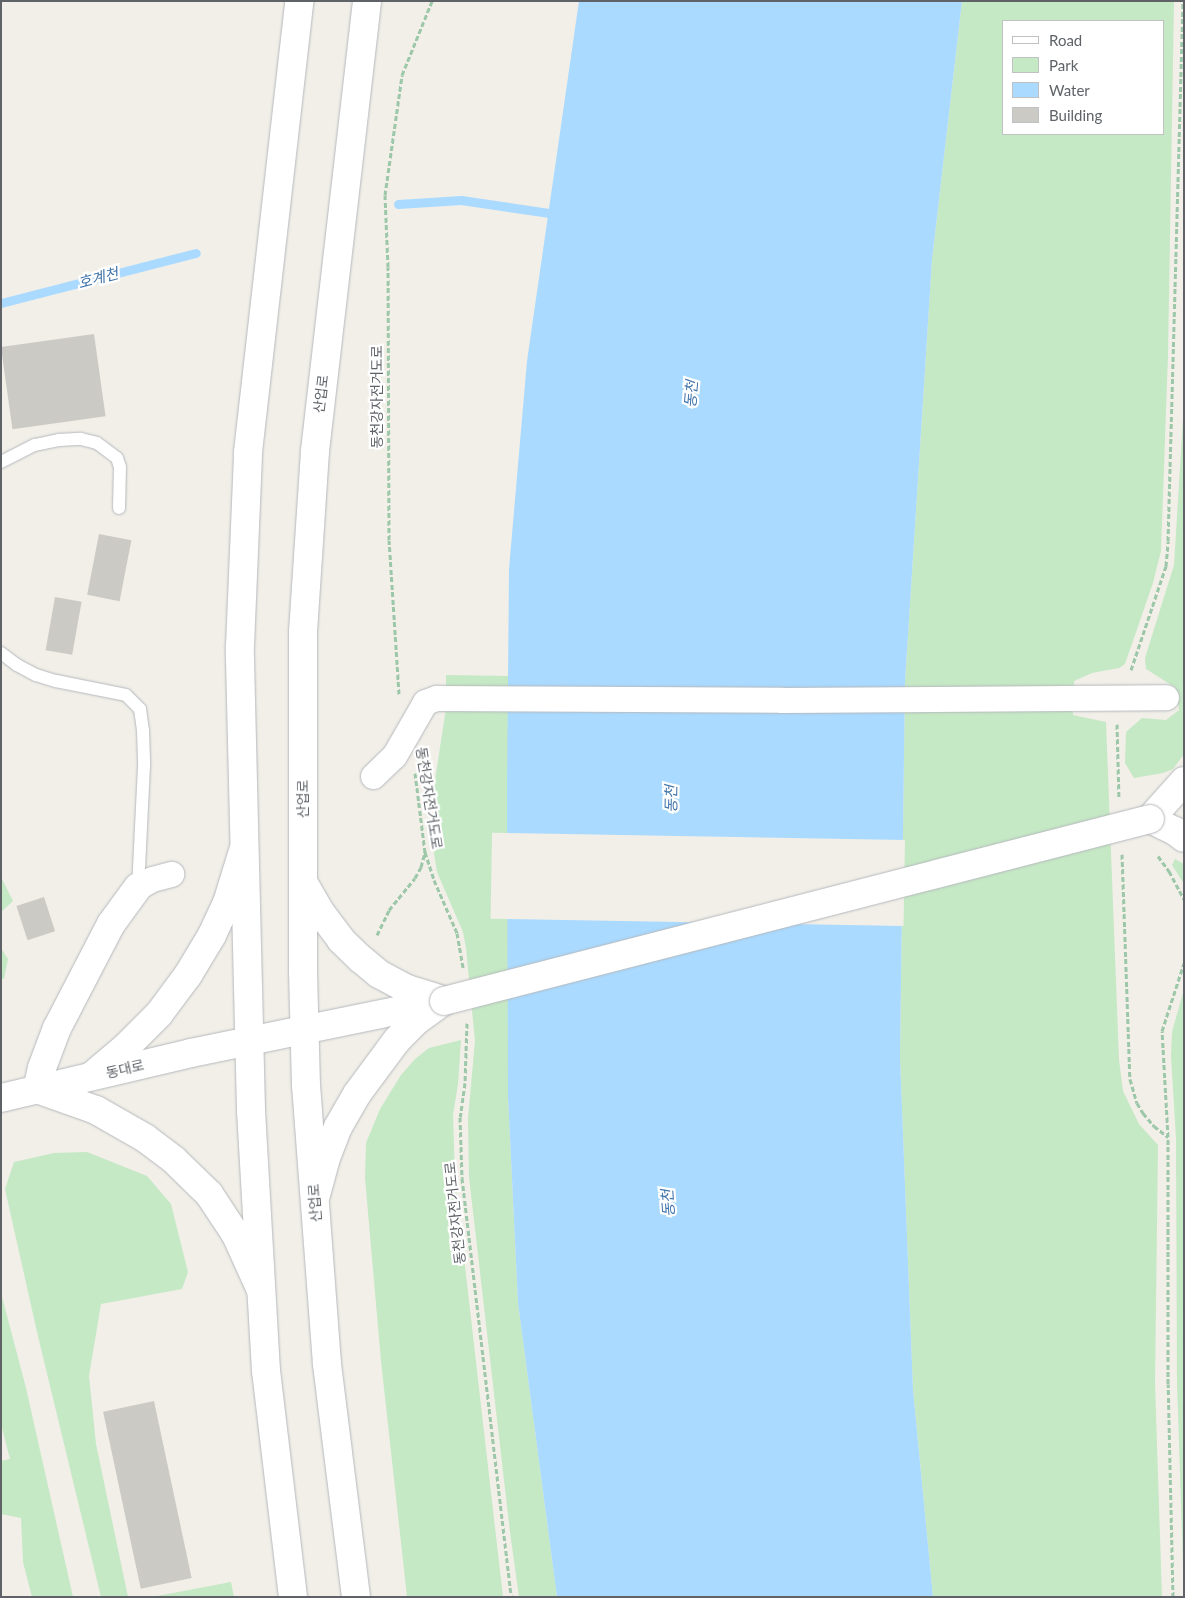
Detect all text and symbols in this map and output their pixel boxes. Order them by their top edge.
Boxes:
legend [1002,20,1165,135]
text: Road [1049,31,1082,49]
text: Park [1049,56,1078,74]
text: Water [1049,81,1090,99]
text: Building [1049,106,1102,124]
water label: 호계천 [76,264,120,292]
street label: 동천강자전거도로 [369,345,385,449]
street label: 산업로 [310,374,332,414]
water label: 동천 [681,379,701,409]
street label: 동천강자전거도로 [413,746,445,850]
street label: 산업로 [295,780,311,818]
water label: 동천 [662,785,680,813]
street label: 동대로 [104,1056,146,1082]
street label: 동천강자전거도로 [441,1161,469,1265]
street label: 산업로 [305,1183,325,1223]
water label: 동천 [658,1189,678,1217]

